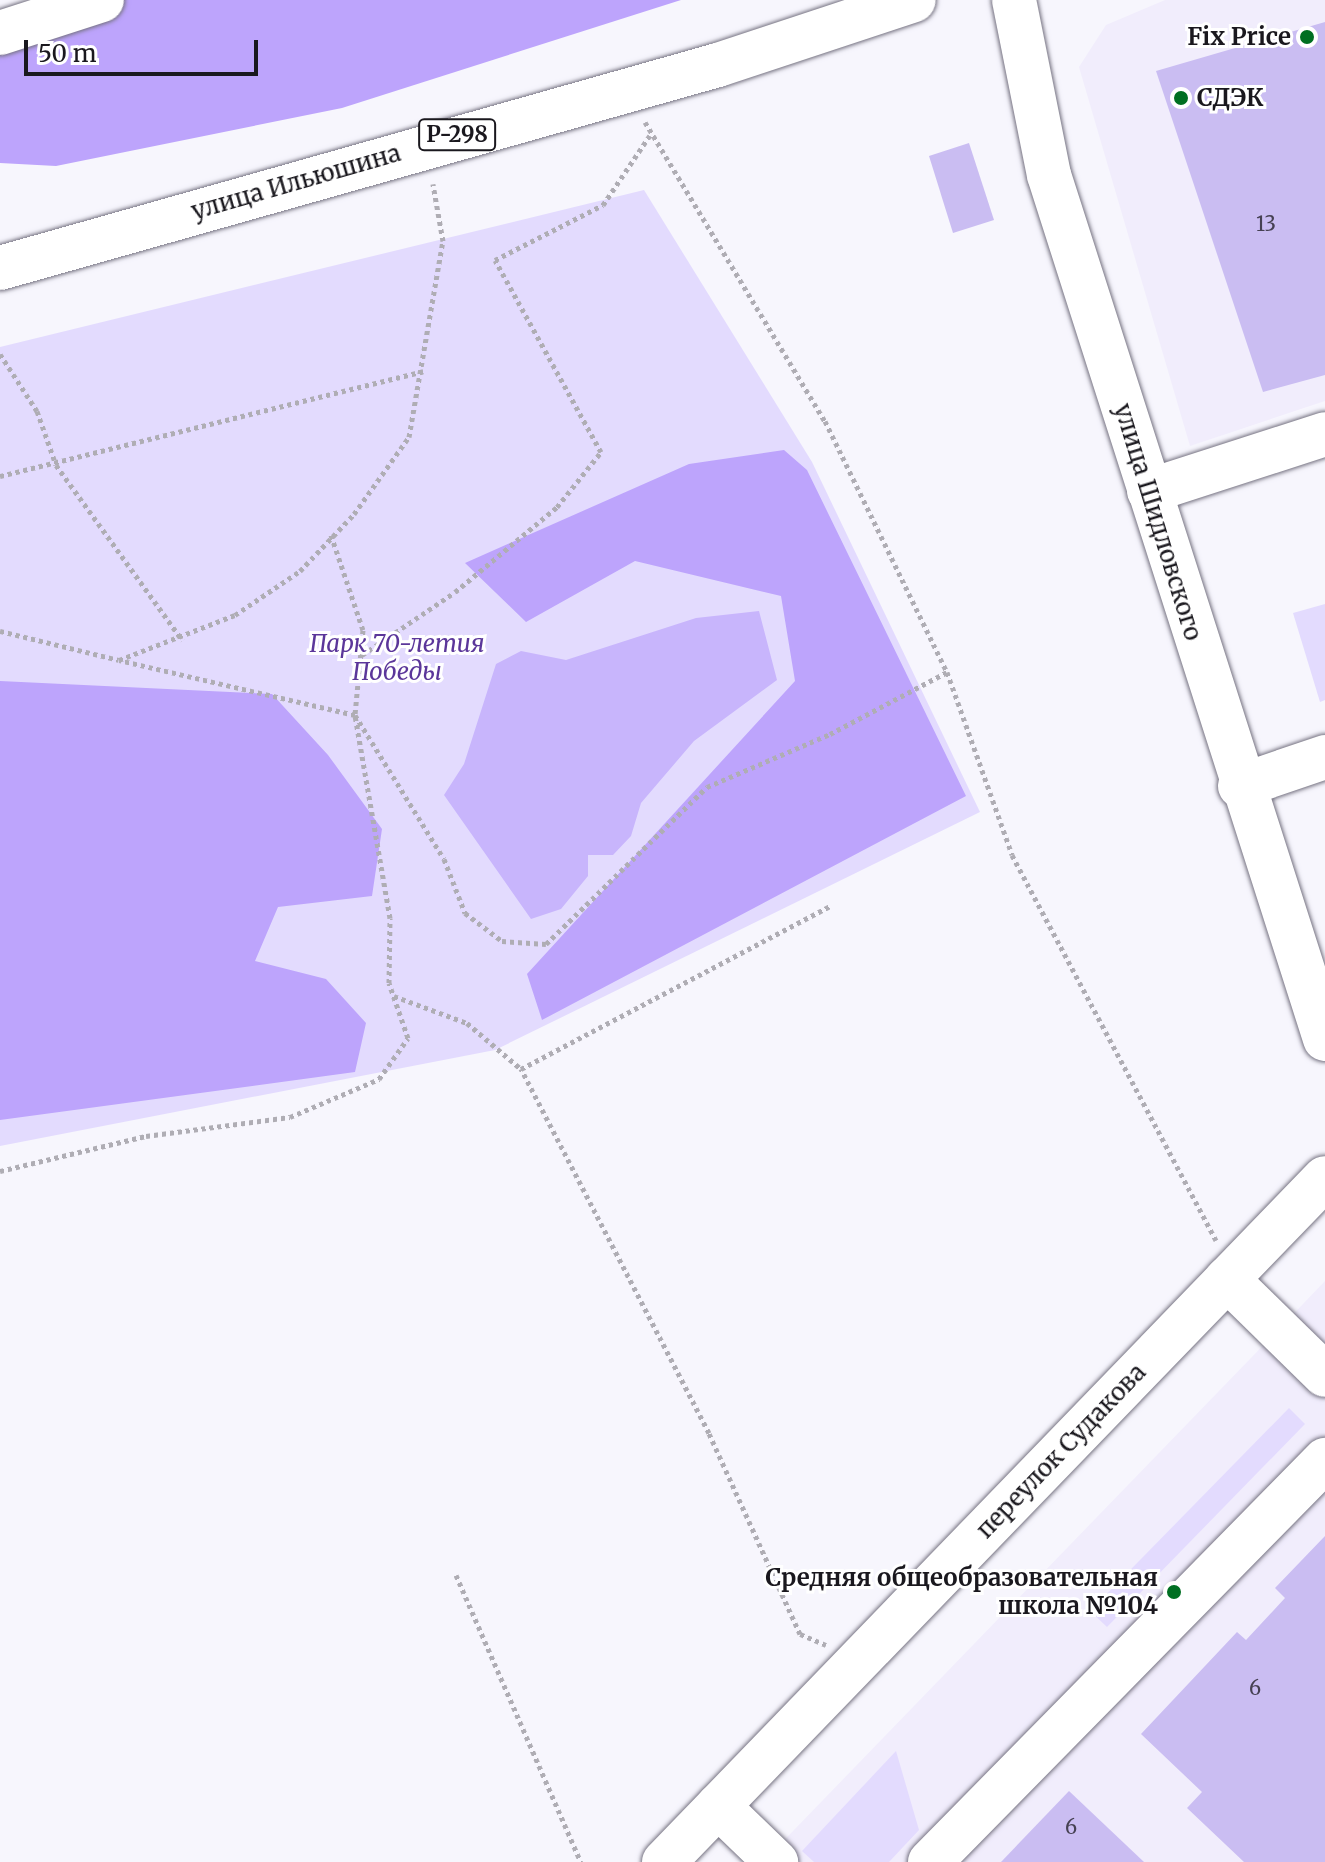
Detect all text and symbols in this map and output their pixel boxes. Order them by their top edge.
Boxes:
place label: Fix Price [1187,23,1291,51]
scale bar [28,24,262,74]
marker: Fix Price [1298,28,1316,46]
text: 50 m [38,38,97,69]
place label: СДЭК [1197,84,1264,112]
marker: СДЭК [1172,89,1190,107]
road number: Р-298 [417,117,497,153]
street label: улица Ильюшина [188,138,404,226]
house number: 13 [1256,211,1276,235]
street label: улица Шидловского [1108,400,1208,644]
park label: Парк 70-летия Победы [309,630,485,686]
street label: переулок Судакова [970,1358,1152,1544]
place label: Средняя общеобразовательная школа №104 [766,1564,1158,1620]
marker: Средняя общеобразовательная школа №104 [1165,1583,1183,1601]
house number: 6 [1249,1675,1261,1699]
house number: 6 [1065,1814,1077,1838]

